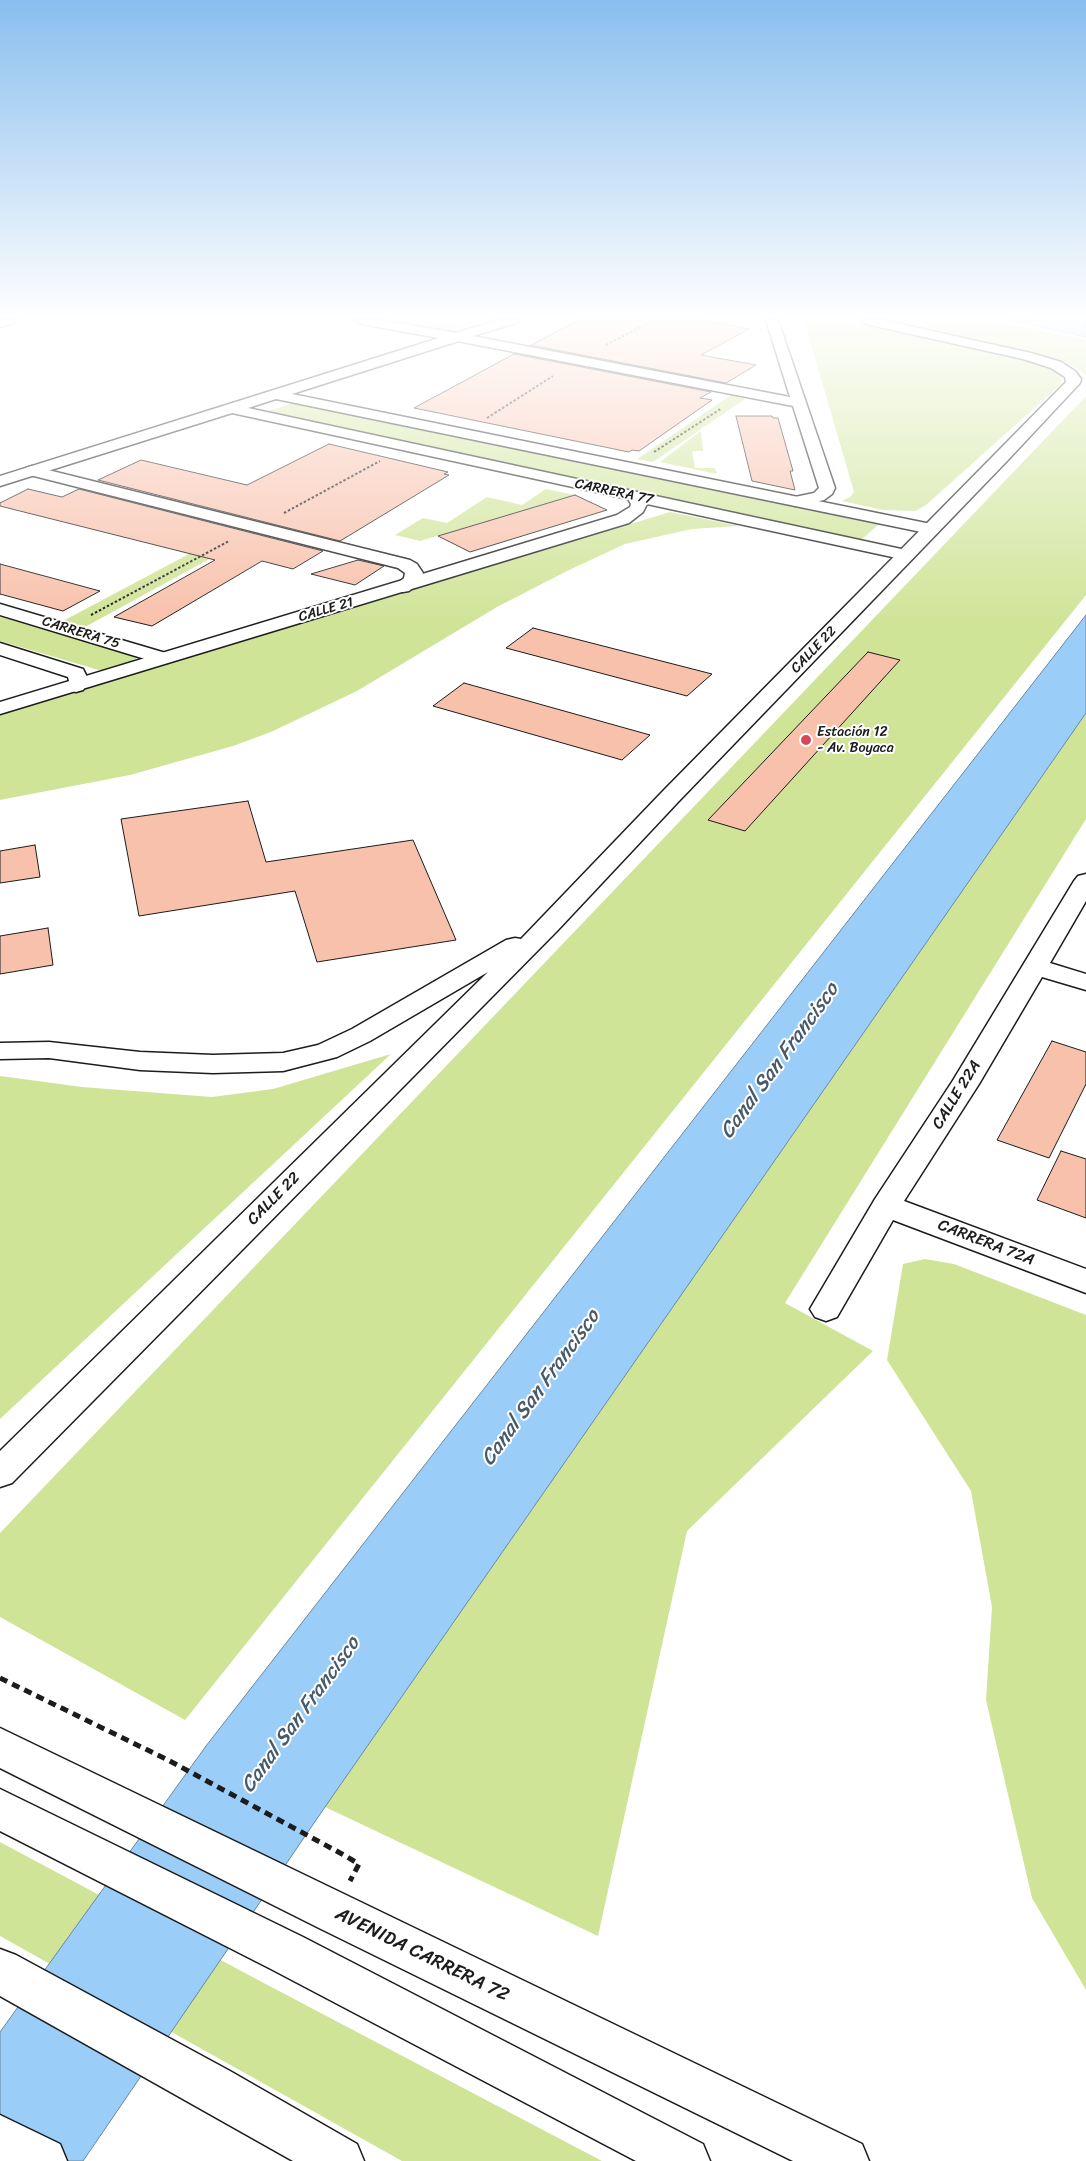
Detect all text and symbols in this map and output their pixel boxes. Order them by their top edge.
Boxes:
street label: CARRERA 77 [573,475,655,509]
street label: CALLE 21 [297,594,355,626]
street label: CARRERA 75 [40,613,122,653]
street label: CALLE 22 [788,623,840,677]
place label: Estación 12 - Av. Boyaca [817,724,894,756]
marker: Estación 12 - Av. Boyaca [799,733,813,747]
water label: Canal San Francisco [715,978,845,1144]
street label: CALLE 22A [928,1057,986,1133]
street label: CALLE 22 [244,1169,304,1229]
street label: CARRERA 72A [935,1216,1037,1270]
water label: Canal San Francisco [476,1305,606,1471]
water label: Canal San Francisco [236,1632,366,1798]
street label: AVENIDA CARRERA 72 [331,1903,513,2007]

